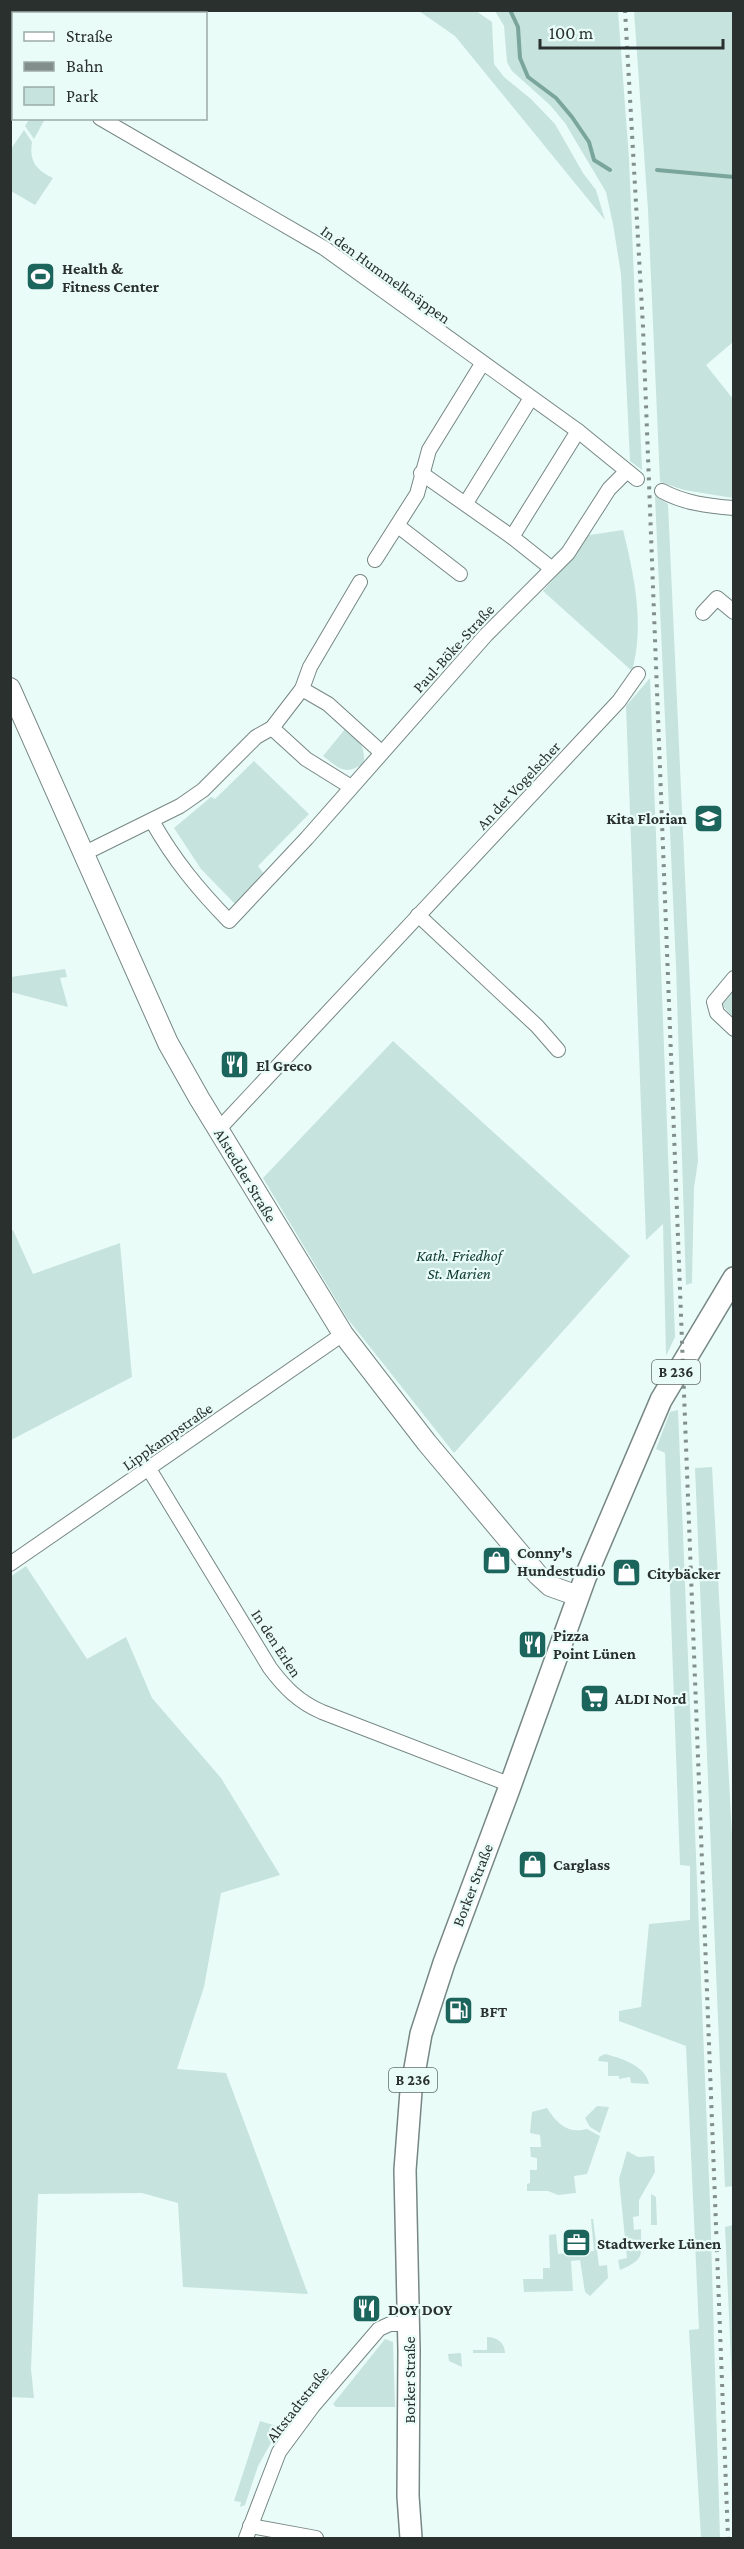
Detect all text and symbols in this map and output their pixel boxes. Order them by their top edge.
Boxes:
legend [12,12,207,120]
scale bar [540,12,723,50]
text: 100 m [549,23,594,43]
text: Straße [66,26,113,46]
text: Bahn [66,56,104,76]
text: Park [66,86,98,106]
street label: In den Hummelknäppen [317,222,454,328]
place label: Health & Fitness Center [62,260,160,295]
sports icon: Health & Fitness Center [25,261,57,293]
street label: Paul-Böke-Straße [409,601,497,696]
street label: An der Vogelscher [473,738,564,834]
school or university icon: Kita Florian [692,802,724,834]
place label: Kita Florian [606,810,687,827]
restaurant icon: El Greco [219,1049,251,1081]
place label: El Greco [256,1057,312,1074]
street label: Alstedder Straße [211,1126,280,1225]
park label: Kath. Friedhof St. Marien [416,1247,505,1282]
road number: B 236 [652,1360,700,1384]
street label: Lippkampstraße [119,1399,216,1474]
place label: Conny's Hundestudio [517,1544,606,1579]
shop icon: Conny's Hundestudio [480,1545,512,1577]
shop icon: Citybäcker [610,1557,642,1589]
place label: Citybäcker [647,1565,721,1582]
street label: In den Erlen [248,1606,305,1681]
place label: Pizza Point Lünen [553,1627,636,1662]
restaurant icon: Pizza Point Lünen [516,1628,548,1660]
supermarket icon: ALDI Nord [578,1682,610,1714]
place label: ALDI Nord [614,1690,687,1707]
street label: Borker Straße [449,1842,496,1929]
shop icon: Carglass [516,1848,548,1880]
place label: Carglass [553,1856,611,1873]
fuel station icon: BFT [443,1995,475,2027]
place label: BFT [480,2003,508,2020]
road number: B 236 [389,2068,437,2092]
office icon: Stadtwerke Lünen [560,2227,592,2259]
place label: Stadtwerke Lünen [597,2235,721,2252]
restaurant icon: DOY DOY [351,2293,383,2325]
place label: DOY DOY [388,2301,453,2318]
street label: Borker Straße [401,2336,418,2424]
street label: Altstadtstraße [263,2363,332,2445]

